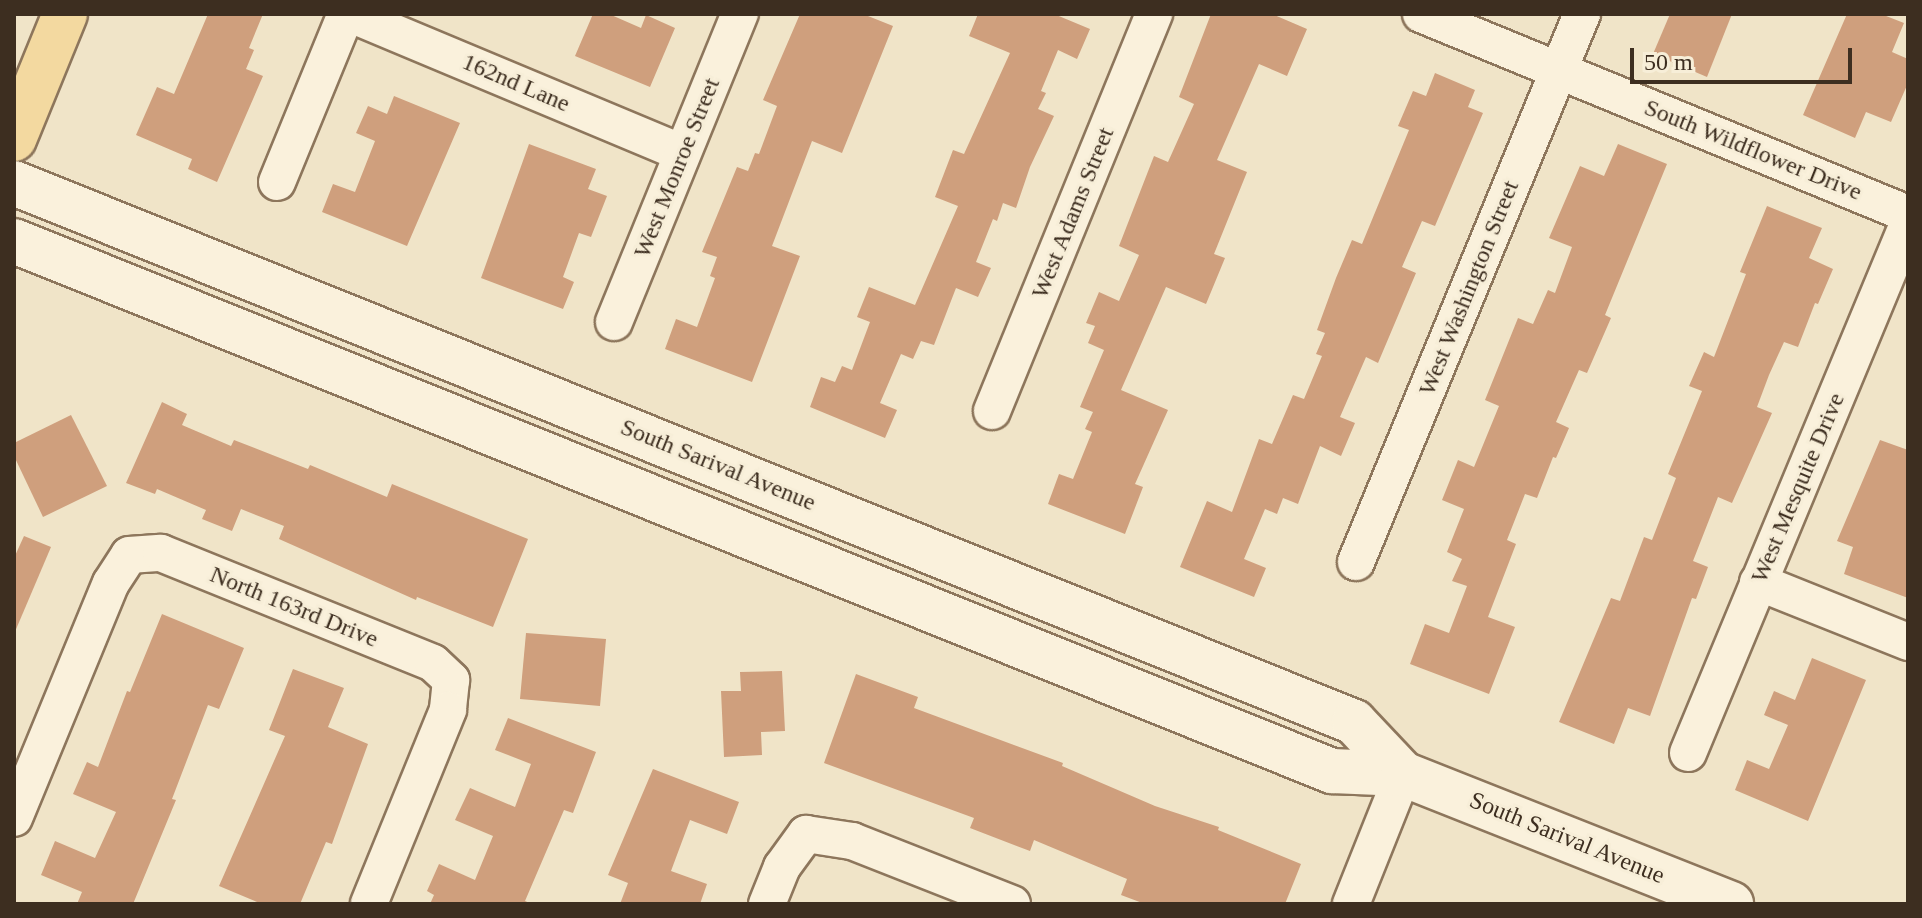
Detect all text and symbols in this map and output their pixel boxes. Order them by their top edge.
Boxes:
scale bar [1634,32,1856,82]
street label: 162nd Lane [458,47,574,119]
text: 50 m [1644,49,1693,75]
street label: West Monroe Street [628,74,726,262]
street label: South Wildflower Drive [1640,93,1866,207]
street label: West Adams Street [1025,123,1121,303]
street label: West Washington Street [1413,176,1525,400]
street label: West Mesquite Drive [1745,389,1851,587]
street label: South Sarival Avenue [616,413,820,517]
street label: North 163rd Drive [206,560,382,654]
street label: South Sarival Avenue [1465,786,1669,890]

